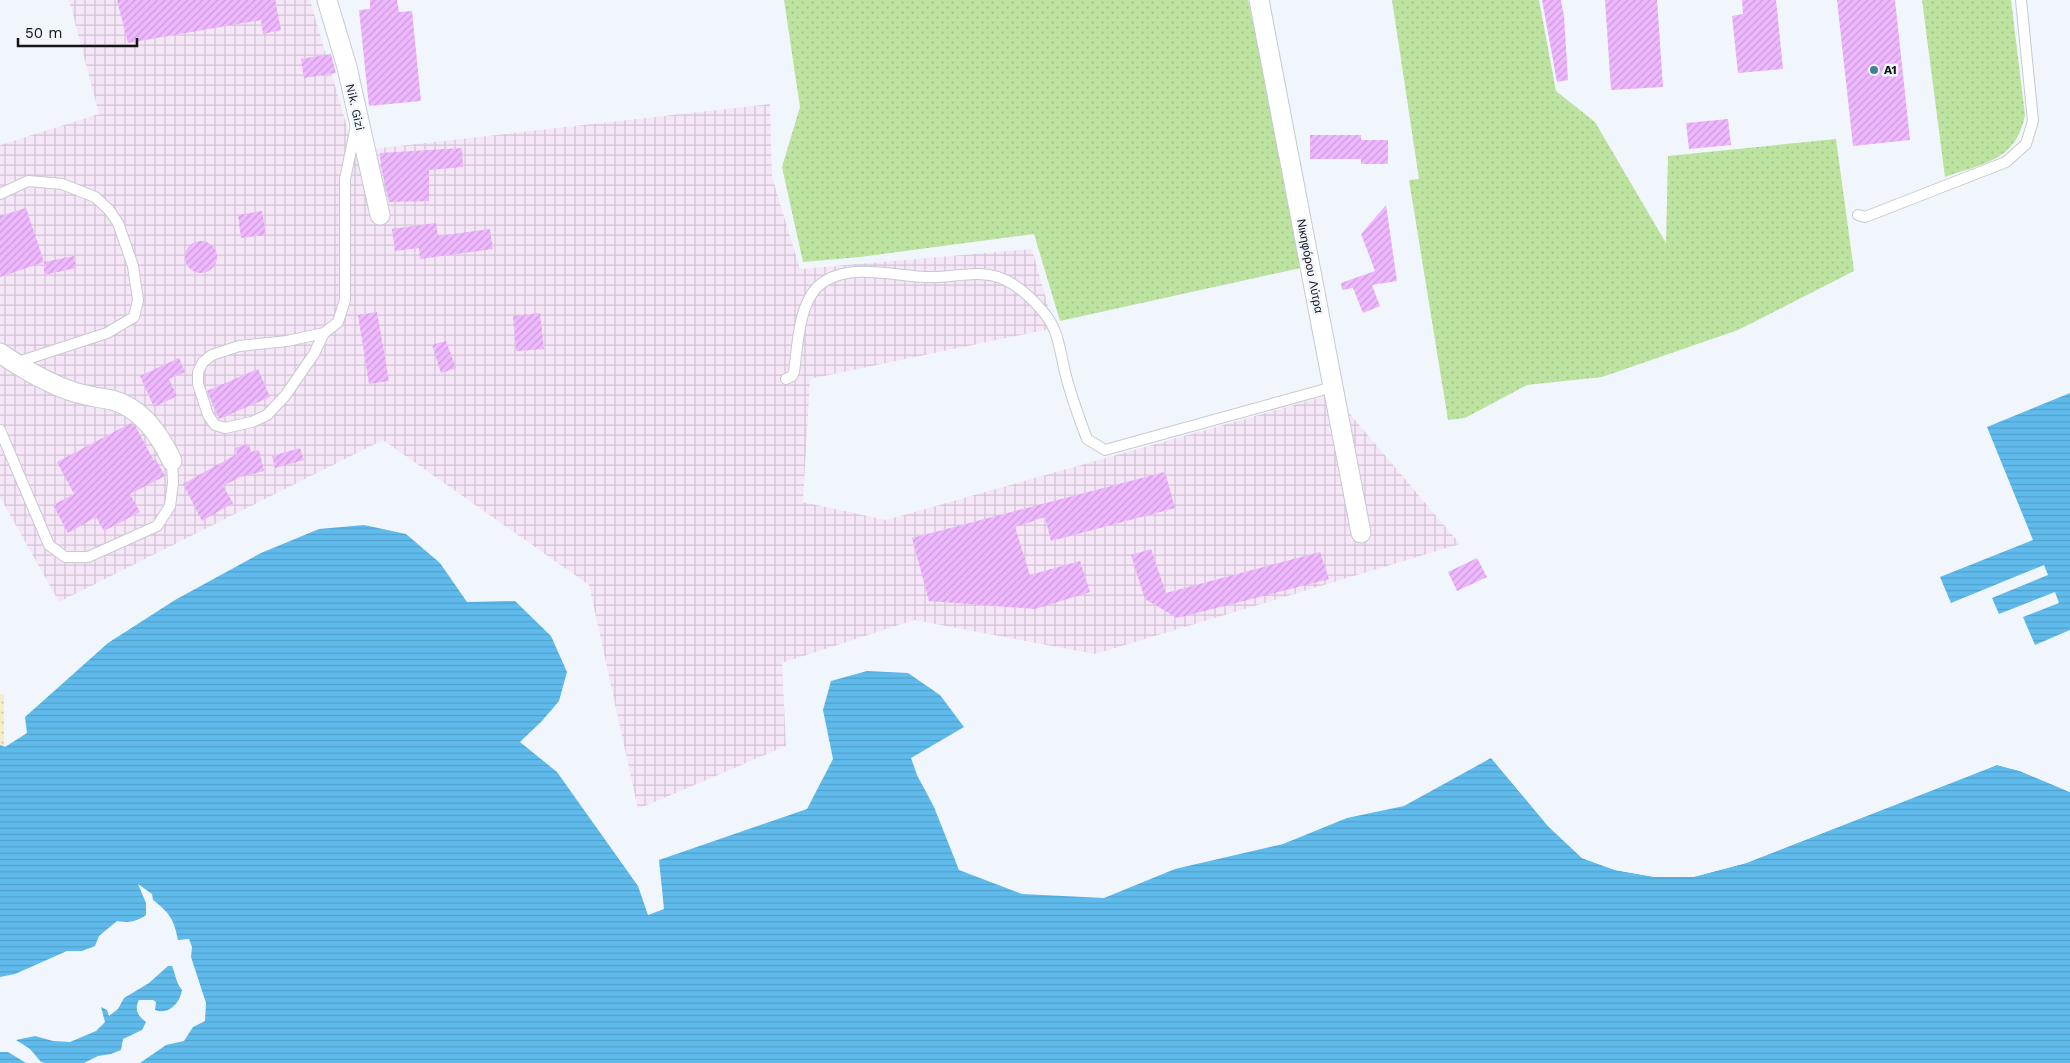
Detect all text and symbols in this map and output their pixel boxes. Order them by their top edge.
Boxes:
scale bar [18,15,136,47]
text: 50 m [25,24,62,42]
place label: A1 [1884,63,1897,77]
marker: A1 [1868,64,1880,76]
street label: Nik. Gizi [343,82,367,132]
street label: Νικηφόρου Λύτρα [1294,218,1326,314]

